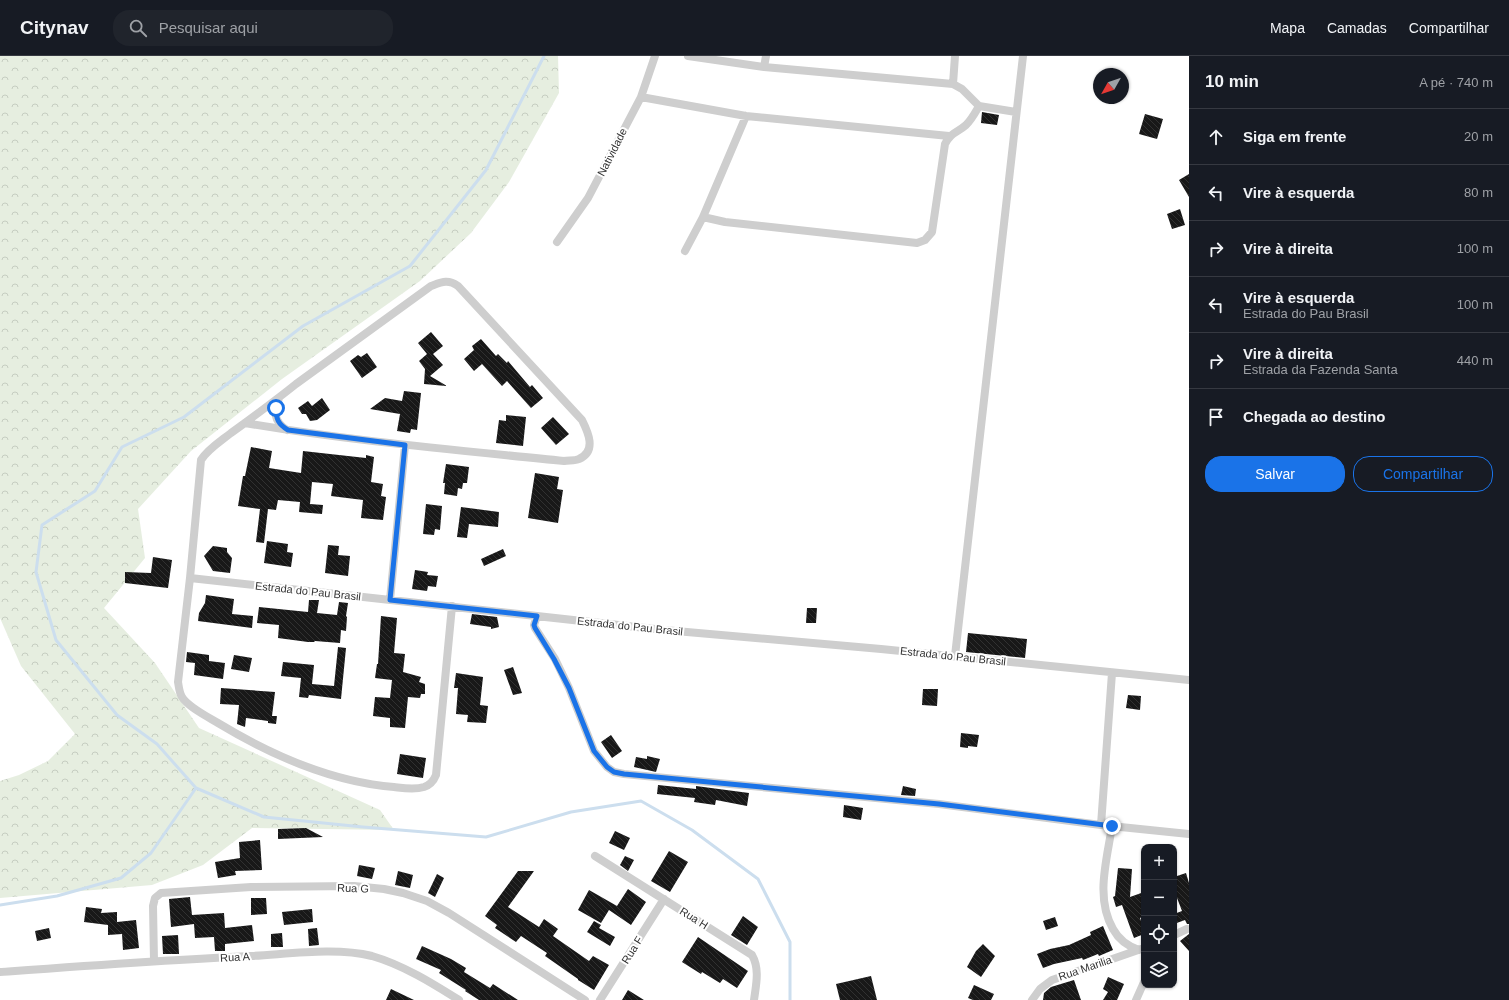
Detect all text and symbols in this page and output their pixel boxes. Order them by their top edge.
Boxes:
search box [113,10,393,46]
text: Citynav [20,17,89,38]
icon: search [127,17,149,39]
text: Pesquisar aqui [159,19,258,36]
text: Mapa [1270,20,1305,36]
text: Camadas [1327,20,1387,36]
text: Compartilhar [1409,20,1489,36]
north arrow [1093,68,1129,104]
text: 10 min [1205,72,1259,91]
text: A pé · 740 m [1419,75,1493,90]
street label: Natividade [595,126,629,178]
icon: ahead [1205,126,1227,148]
text: Siga em frente [1243,128,1346,145]
text: 20 m [1464,129,1493,144]
icon: left [1205,182,1227,204]
text: Vire à esquerda [1243,184,1354,201]
text: 80 m [1464,185,1493,200]
icon: right [1205,238,1227,260]
text: Vire à direita [1243,240,1333,257]
text: 100 m [1457,241,1493,256]
text: Vire à esquerda [1243,289,1354,306]
icon: left [1205,294,1227,316]
text: 100 m [1457,297,1493,312]
text: Estrada do Pau Brasil [1243,306,1369,321]
text: Vire à direita [1243,345,1333,362]
icon: right [1205,350,1227,372]
text: 440 m [1457,353,1493,368]
text: Estrada da Fazenda Santa [1243,362,1398,377]
route start [267,399,285,417]
icon: arrive [1205,406,1227,428]
text: Chegada ao destino [1243,408,1386,425]
button: Salvar [1205,456,1345,492]
button: Compartilhar [1353,456,1493,492]
street label: Estrada do Pau Brasil [254,579,362,603]
street label: Estrada do Pau Brasil [576,614,684,638]
street label: Estrada do Pau Brasil [899,644,1007,668]
route end [1103,817,1121,835]
map controls [1141,844,1177,988]
button: + [1141,844,1177,880]
button: − [1141,880,1177,916]
street label: Rua G [337,881,369,895]
street label: Rua H [678,905,710,931]
button: locate [1141,916,1177,952]
street label: Rua F [619,934,645,966]
street label: Rua A [220,950,251,964]
button: layers [1141,952,1177,988]
street label: Rua Marilia [1057,953,1114,983]

